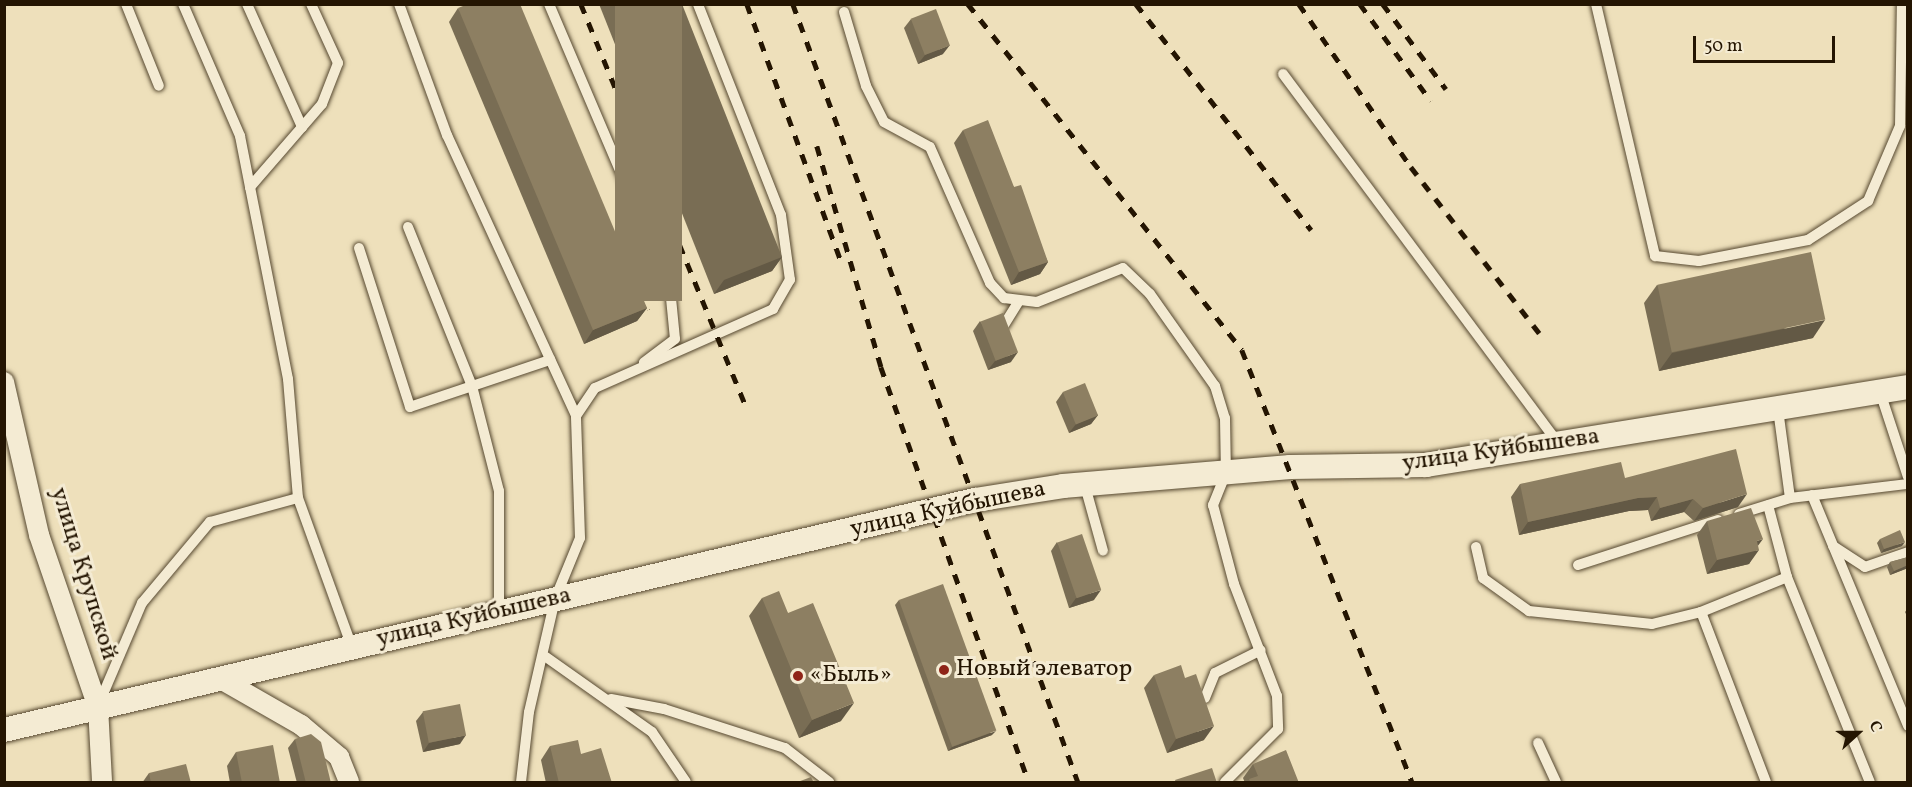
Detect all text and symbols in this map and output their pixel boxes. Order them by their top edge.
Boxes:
scale bar [1696,24,1838,62]
text: 50 m [1704,34,1743,59]
street label: улица Куйбышева [1401,423,1601,479]
street label: улица Куйбышева [848,475,1048,545]
street label: улица Крупской [43,484,123,664]
street label: улица Куйбышева [374,582,574,654]
place label: Новый элеватор [956,656,1132,684]
place label: «Быль» [810,662,892,690]
marker: Новый элеватор [937,663,951,677]
marker: «Быль» [791,669,805,683]
north arrow [1828,703,1888,763]
text: С [1863,718,1887,735]

